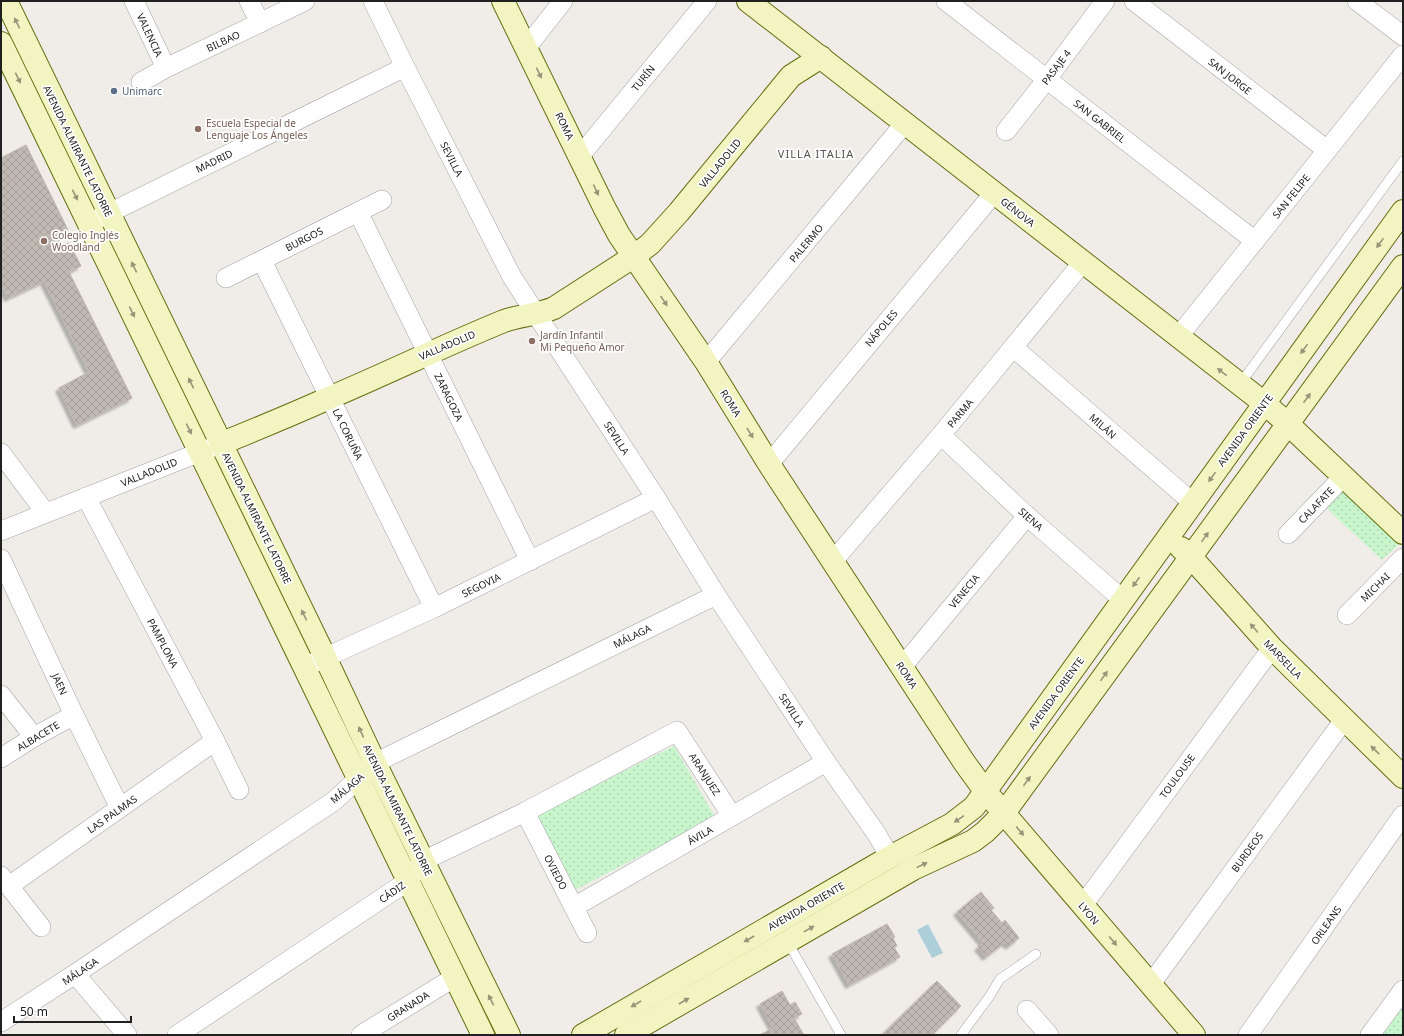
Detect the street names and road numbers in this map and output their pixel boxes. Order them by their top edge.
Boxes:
street label: VALENCIA [134,11,166,60]
street label: BILBAO [204,27,242,55]
street label: PASAJE 4 [1038,46,1074,88]
street label: SAN JORGE [1205,55,1255,97]
street label: TURÍN [628,62,658,94]
street label: AVENIDA ALMIRANTE LATORRE [40,83,116,219]
street label: SAN GABRIEL [1071,96,1129,146]
street label: ROMA [552,110,578,143]
street label: VALLADOLID [696,135,744,191]
street label: SEVILLA [437,139,467,179]
street label: MADRID [193,146,235,176]
street label: SAN FELIPE [1269,171,1313,221]
street label: GÉNOVA [998,194,1039,230]
street label: PALERMO [786,221,826,265]
street label: BURGOS [283,223,326,254]
street label: NÁPOLES [861,306,901,349]
street label: VALLADOLID [417,327,477,363]
street label: ZARAGOZA [431,371,467,424]
street label: ROMA [717,387,745,420]
street label: AVENIDA ORIENTE [1214,391,1276,469]
street label: PARMA [944,395,977,430]
street label: LA CORUÑA [330,406,367,463]
street label: MILÁN [1086,410,1120,442]
street label: SEVILLA [601,419,633,458]
street label: AVENIDA ALMIRANTE LATORRE [219,450,295,586]
street label: VALLADOLID [119,454,179,490]
street label: CALAFATE [1295,484,1337,526]
street label: SIENA [1016,504,1047,534]
street label: SEGOVIA [459,569,503,600]
street label: MICHAI [1357,569,1393,605]
street label: VENECIA [946,570,983,611]
street label: PAMPLONA [144,616,182,671]
street label: MÁLAGA [611,621,654,651]
street label: MARSELLA [1261,636,1306,682]
street label: AVENIDA ORIENTE [1025,654,1087,732]
street label: ROMA [893,659,921,692]
street label: JAEN [49,670,71,697]
street label: SEVILLA [776,691,808,730]
street label: ALBACETE [14,718,62,754]
street label: AVENIDA ALMIRANTE LATORRE [360,742,436,878]
street label: ARANJUEZ [686,750,724,798]
street label: TOULOUSE [1156,751,1198,801]
street label: MÁLAGA [327,769,367,807]
street label: LAS PALMAS [84,791,140,836]
street label: ÁVILA [685,822,716,848]
street label: BURDEOS [1228,829,1267,875]
street label: OVIEDO [541,852,571,892]
street label: CÁDIZ [376,878,408,906]
street label: AVENIDA ORIENTE [765,878,847,934]
street label: LYON [1075,899,1103,927]
street label: ORLEANS [1308,902,1345,947]
street label: MÁLAGA [59,954,101,988]
street label: GRANADA [384,987,432,1024]

